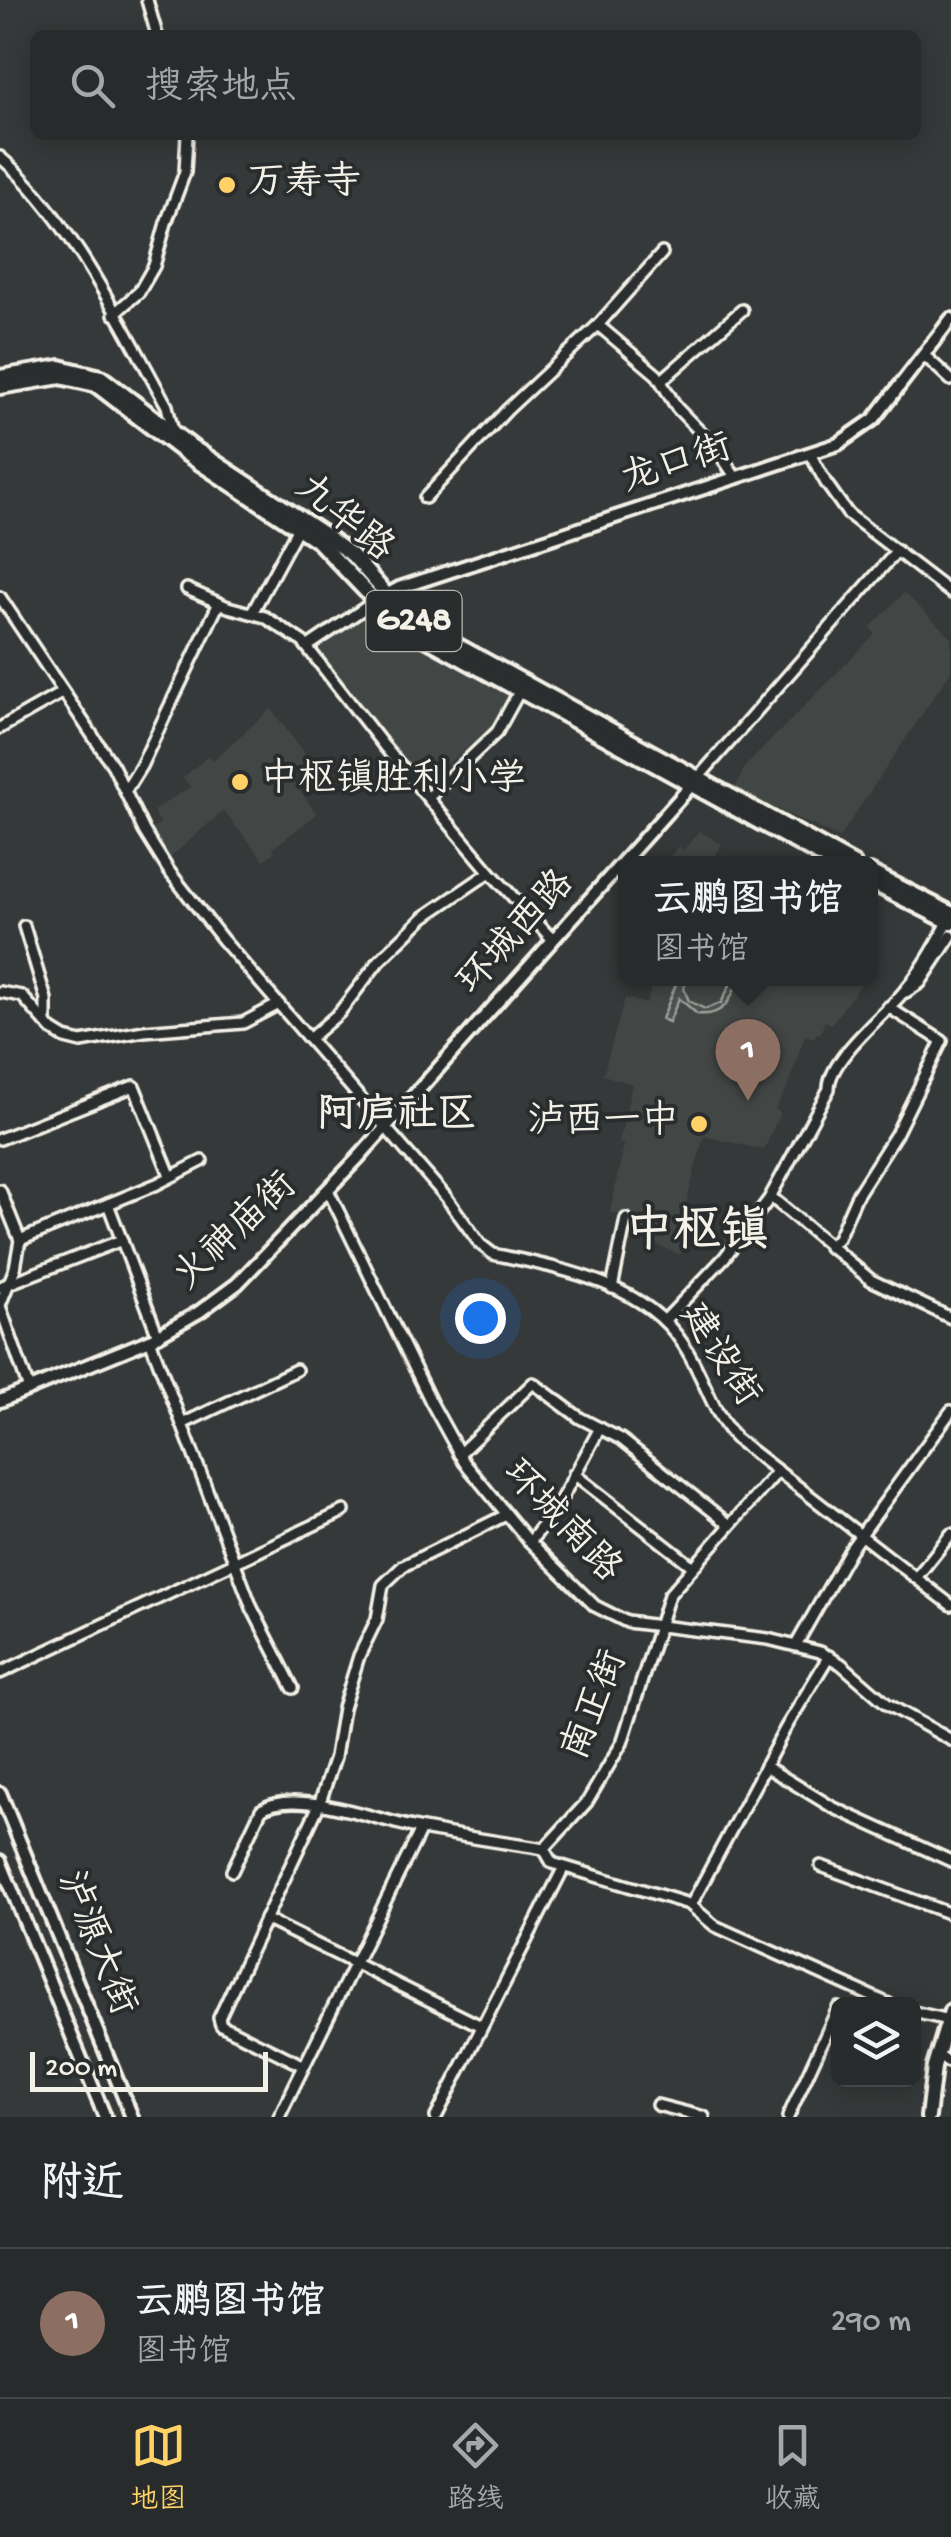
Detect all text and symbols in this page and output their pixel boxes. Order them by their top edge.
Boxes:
search box [30,30,921,140]
icon: search [65,58,120,113]
text: 搜索地点 [145,68,297,112]
place label: 万寿寺 [247,160,361,207]
marker: 万寿寺 [216,174,238,196]
street label: 龙口街 [615,426,738,505]
street label: 九华路 [285,465,403,573]
road number: G248 [366,591,462,651]
place label: 中枢镇胜利小学 [260,757,526,804]
marker: 中枢镇胜利小学 [229,771,251,793]
popup [618,856,878,986]
street label: 环城西路 [449,861,585,1005]
text: 云鹏图书馆 [653,881,843,925]
text: 图书馆 [653,933,749,971]
pin: 1 [716,1018,780,1101]
district label: 阿庐社区 [317,1092,477,1141]
place label: 泸西一中 [527,1099,679,1146]
marker: 泸西一中 [688,1113,710,1135]
street label: 火神庙街 [164,1163,308,1301]
district label: 中枢镇 [625,1203,769,1264]
your location [455,1293,506,1344]
street label: 建设街 [669,1295,769,1416]
street label: 环城南路 [491,1451,631,1593]
street label: 南正街 [552,1644,639,1767]
street label: 泸源大街 [45,1865,145,2023]
map controls [831,1997,921,2087]
button: layers [831,1997,921,2087]
scale bar [30,2047,268,2092]
text: 200 m [45,2053,117,2086]
text: 附近 [40,2163,124,2212]
text: 云鹏图书馆 [135,2283,325,2327]
text: 1 [66,2304,79,2342]
text: 290 m [831,2304,911,2342]
text: 图书馆 [135,2335,231,2373]
tab: 地图 [130,2418,187,2518]
tab: 路线 [447,2418,504,2518]
tab: 收藏 [764,2418,821,2518]

